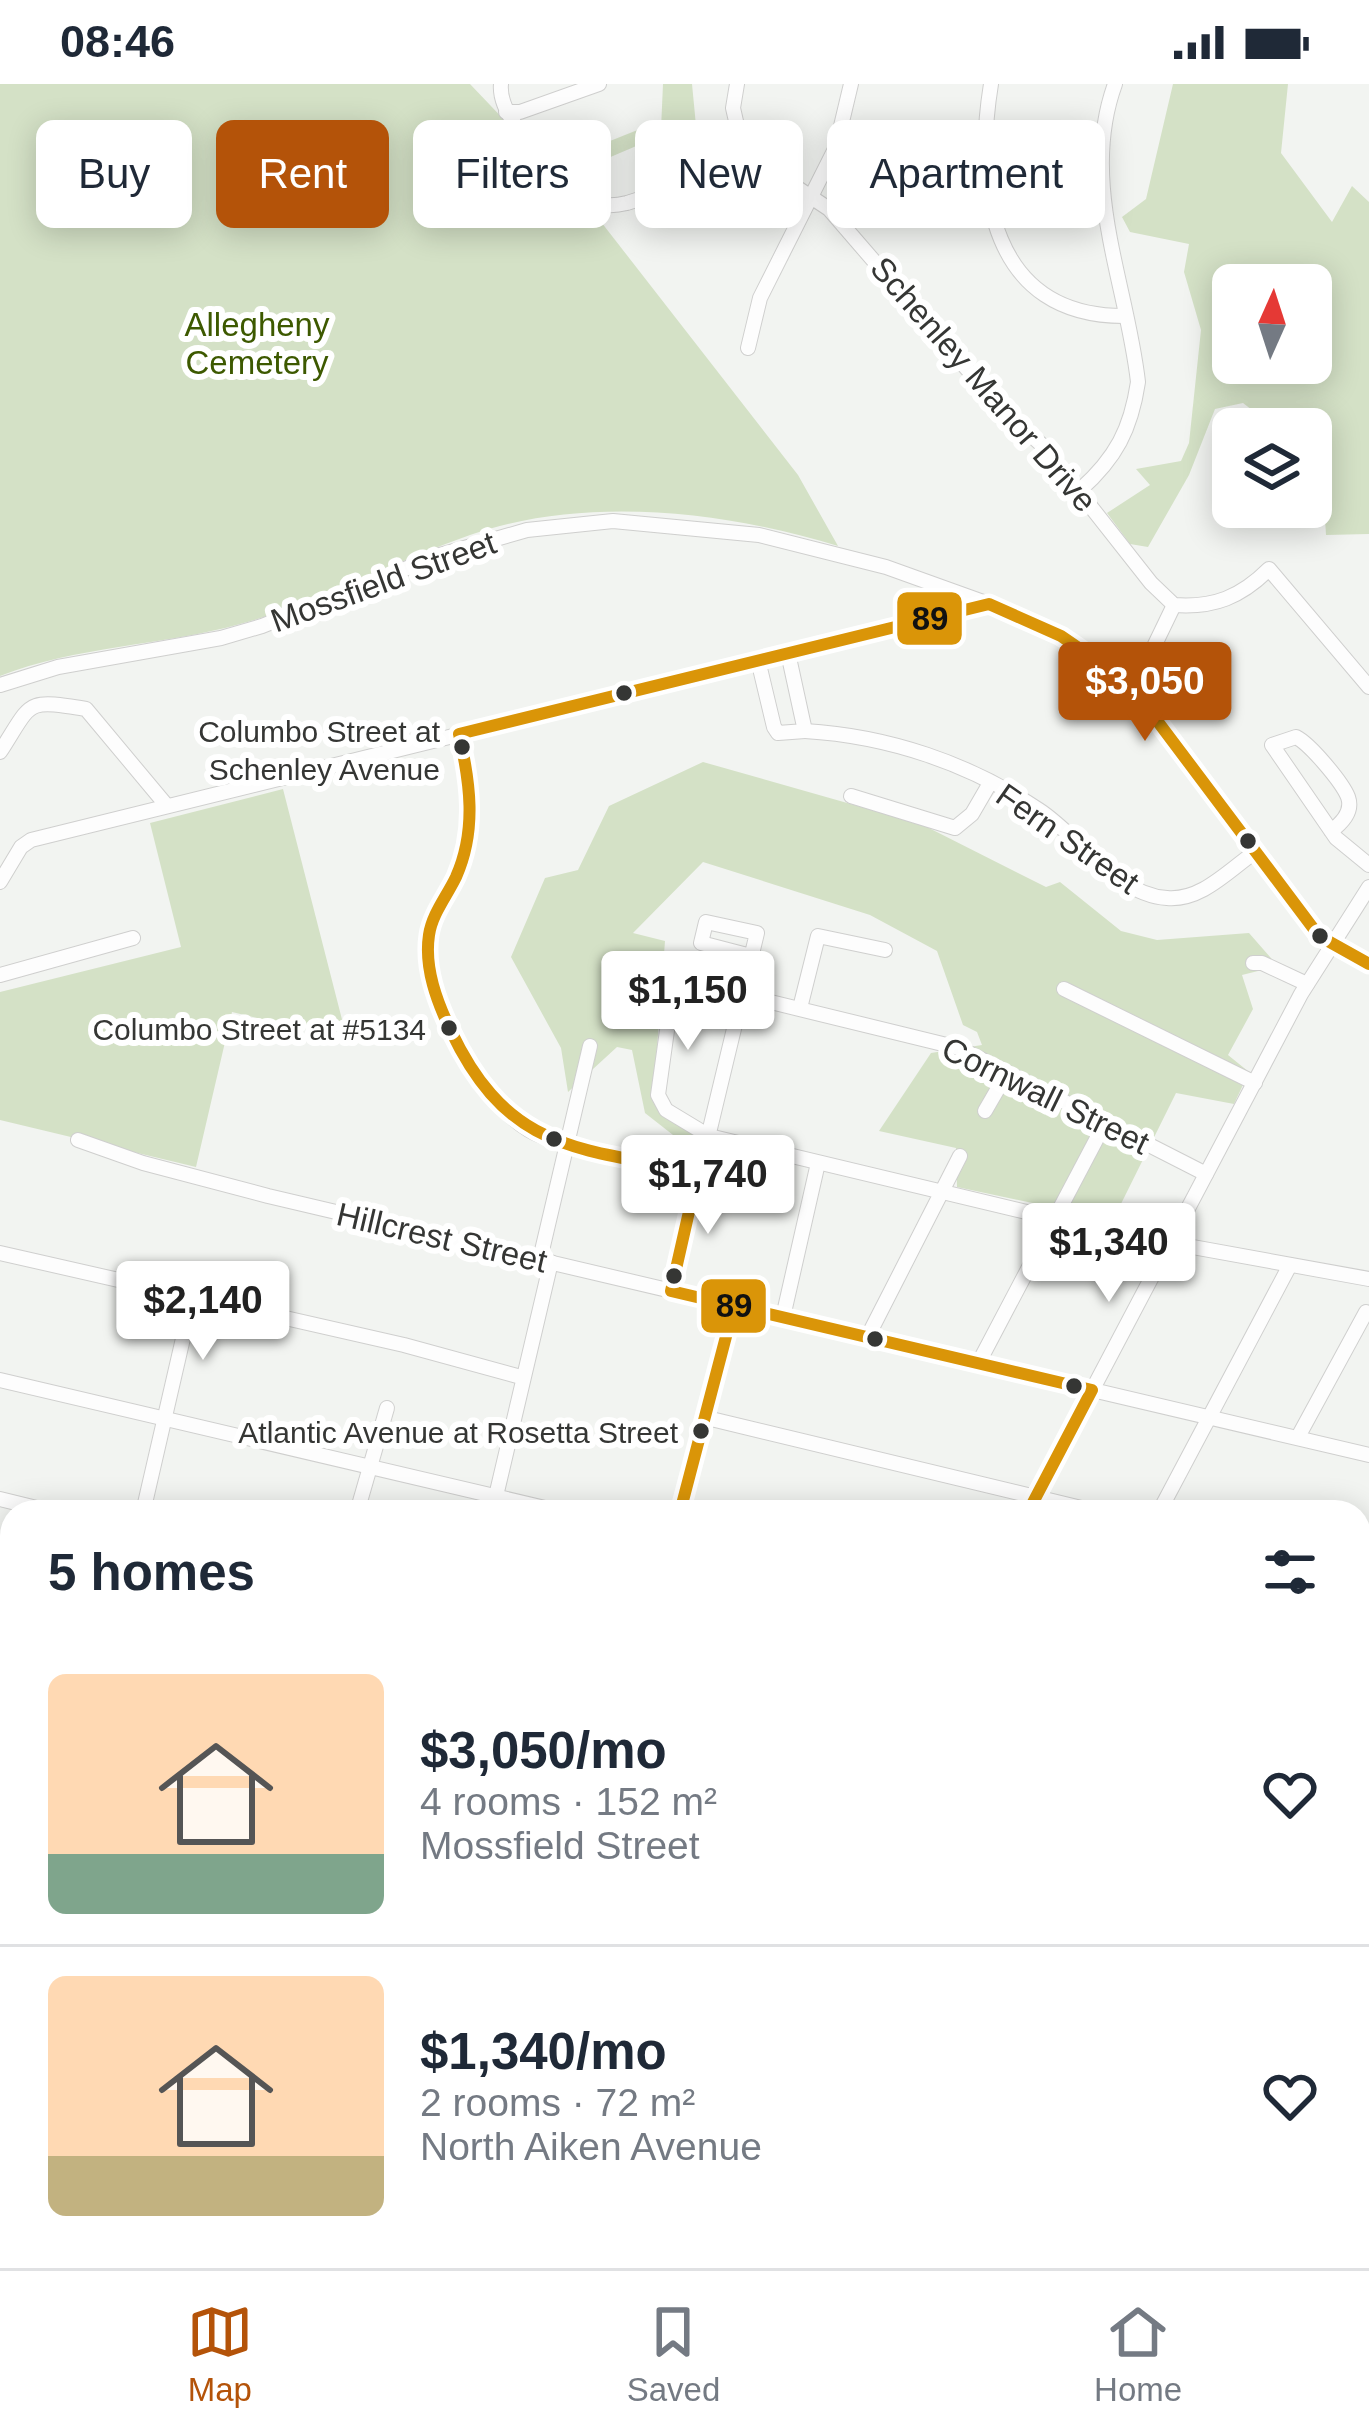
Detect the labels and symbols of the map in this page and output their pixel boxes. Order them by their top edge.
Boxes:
street label: Schenley Manor Drive [863,250,1104,519]
north arrow [1212,264,1332,384]
park label: Allegheny Cemetery [185,306,330,381]
street label: Mossfield Street [266,524,501,639]
line badge: 89 [895,590,964,647]
text: 89 [912,600,948,637]
pin: $3,050 [1047,642,1243,744]
unlabelled marker [613,682,635,704]
place label: Columbo Street at Schenley Avenue [198,715,441,786]
marker: Columbo Street at Schenley Avenue [451,736,473,758]
street label: Fern Street [989,776,1146,901]
unlabelled marker [1237,830,1259,852]
unlabelled marker [1309,925,1331,947]
pin: $1,150 [590,951,786,1053]
place label: Columbo Street at #5134 [92,1013,426,1046]
marker: Columbo Street at #5134 [438,1017,460,1039]
street label: Cornwall Street [936,1029,1155,1162]
unlabelled marker [543,1128,565,1150]
pin: $1,740 [610,1135,806,1237]
street label: Hillcrest Street [333,1195,551,1280]
pin: $1,340 [1011,1203,1207,1305]
pin: $2,140 [105,1261,301,1363]
unlabelled marker [663,1265,685,1287]
line badge: 89 [699,1277,768,1335]
text: 89 [716,1287,752,1324]
unlabelled marker [864,1328,886,1350]
unlabelled marker [1063,1375,1085,1397]
place label: Atlantic Avenue at Rosetta Street [238,1416,679,1449]
marker: Atlantic Avenue at Rosetta Street [690,1420,712,1442]

